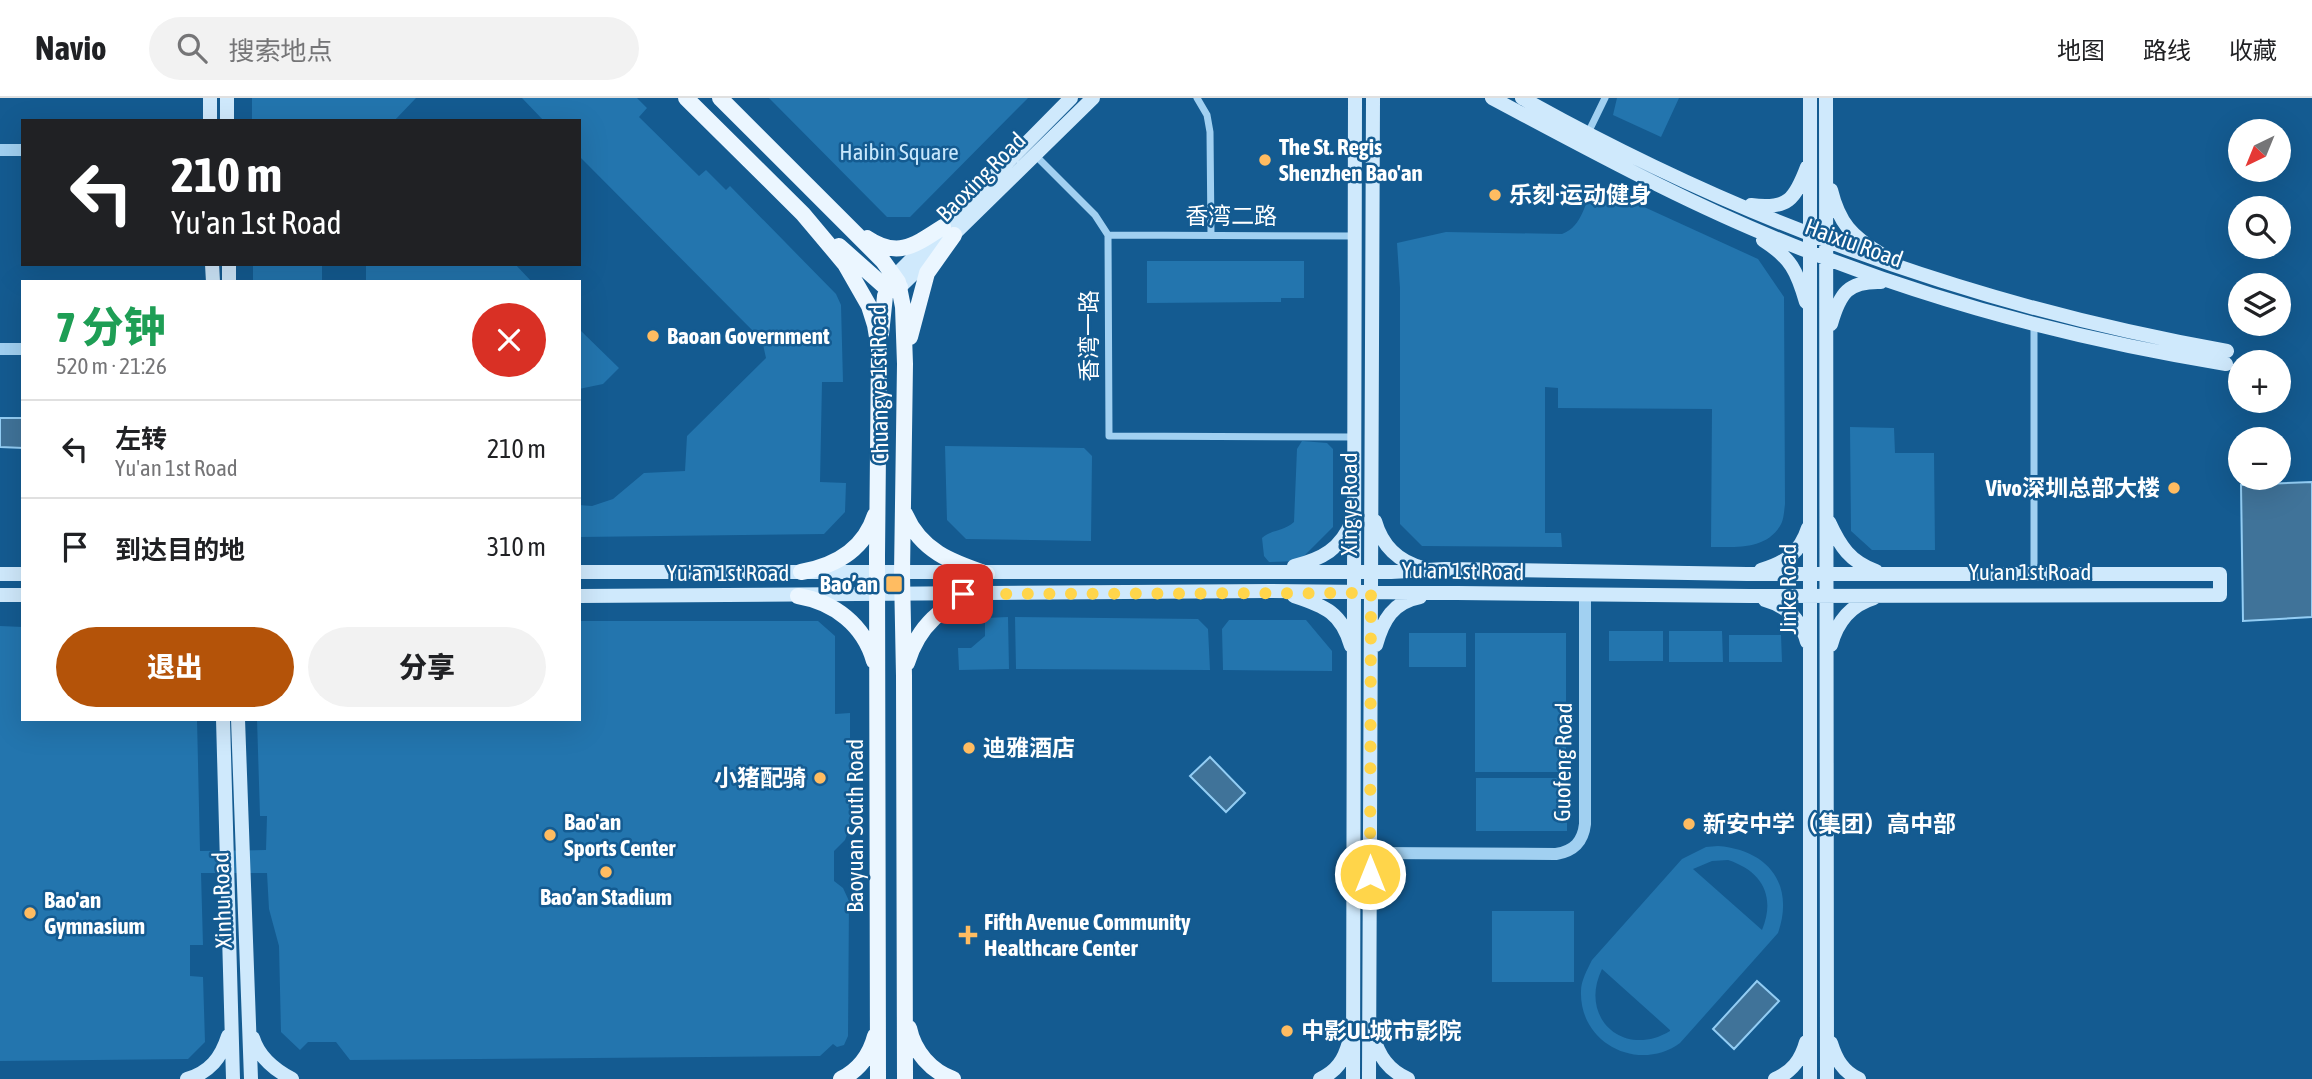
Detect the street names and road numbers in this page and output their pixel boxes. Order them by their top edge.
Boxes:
street label: Baoxing Road [931,127,1031,227]
street label: 香湾二路 [1185,203,1277,229]
street label: Haixiu Road [1802,213,1906,273]
street label: 香湾一路 [1076,290,1102,382]
street label: Chuangye 1st Road [865,304,893,464]
street label: Xingye Road [1336,452,1362,556]
street label: Jinke Road [1775,544,1801,634]
street label: Yu'an 1st Road [1401,557,1525,585]
street label: Yu'an 1st Road [1969,559,2091,585]
street label: Yu'an 1st Road [667,560,789,586]
street label: Guofeng Road [1549,702,1577,822]
street label: Baoyuan South Road [842,739,868,913]
street label: Xinhu Road [207,852,237,948]

